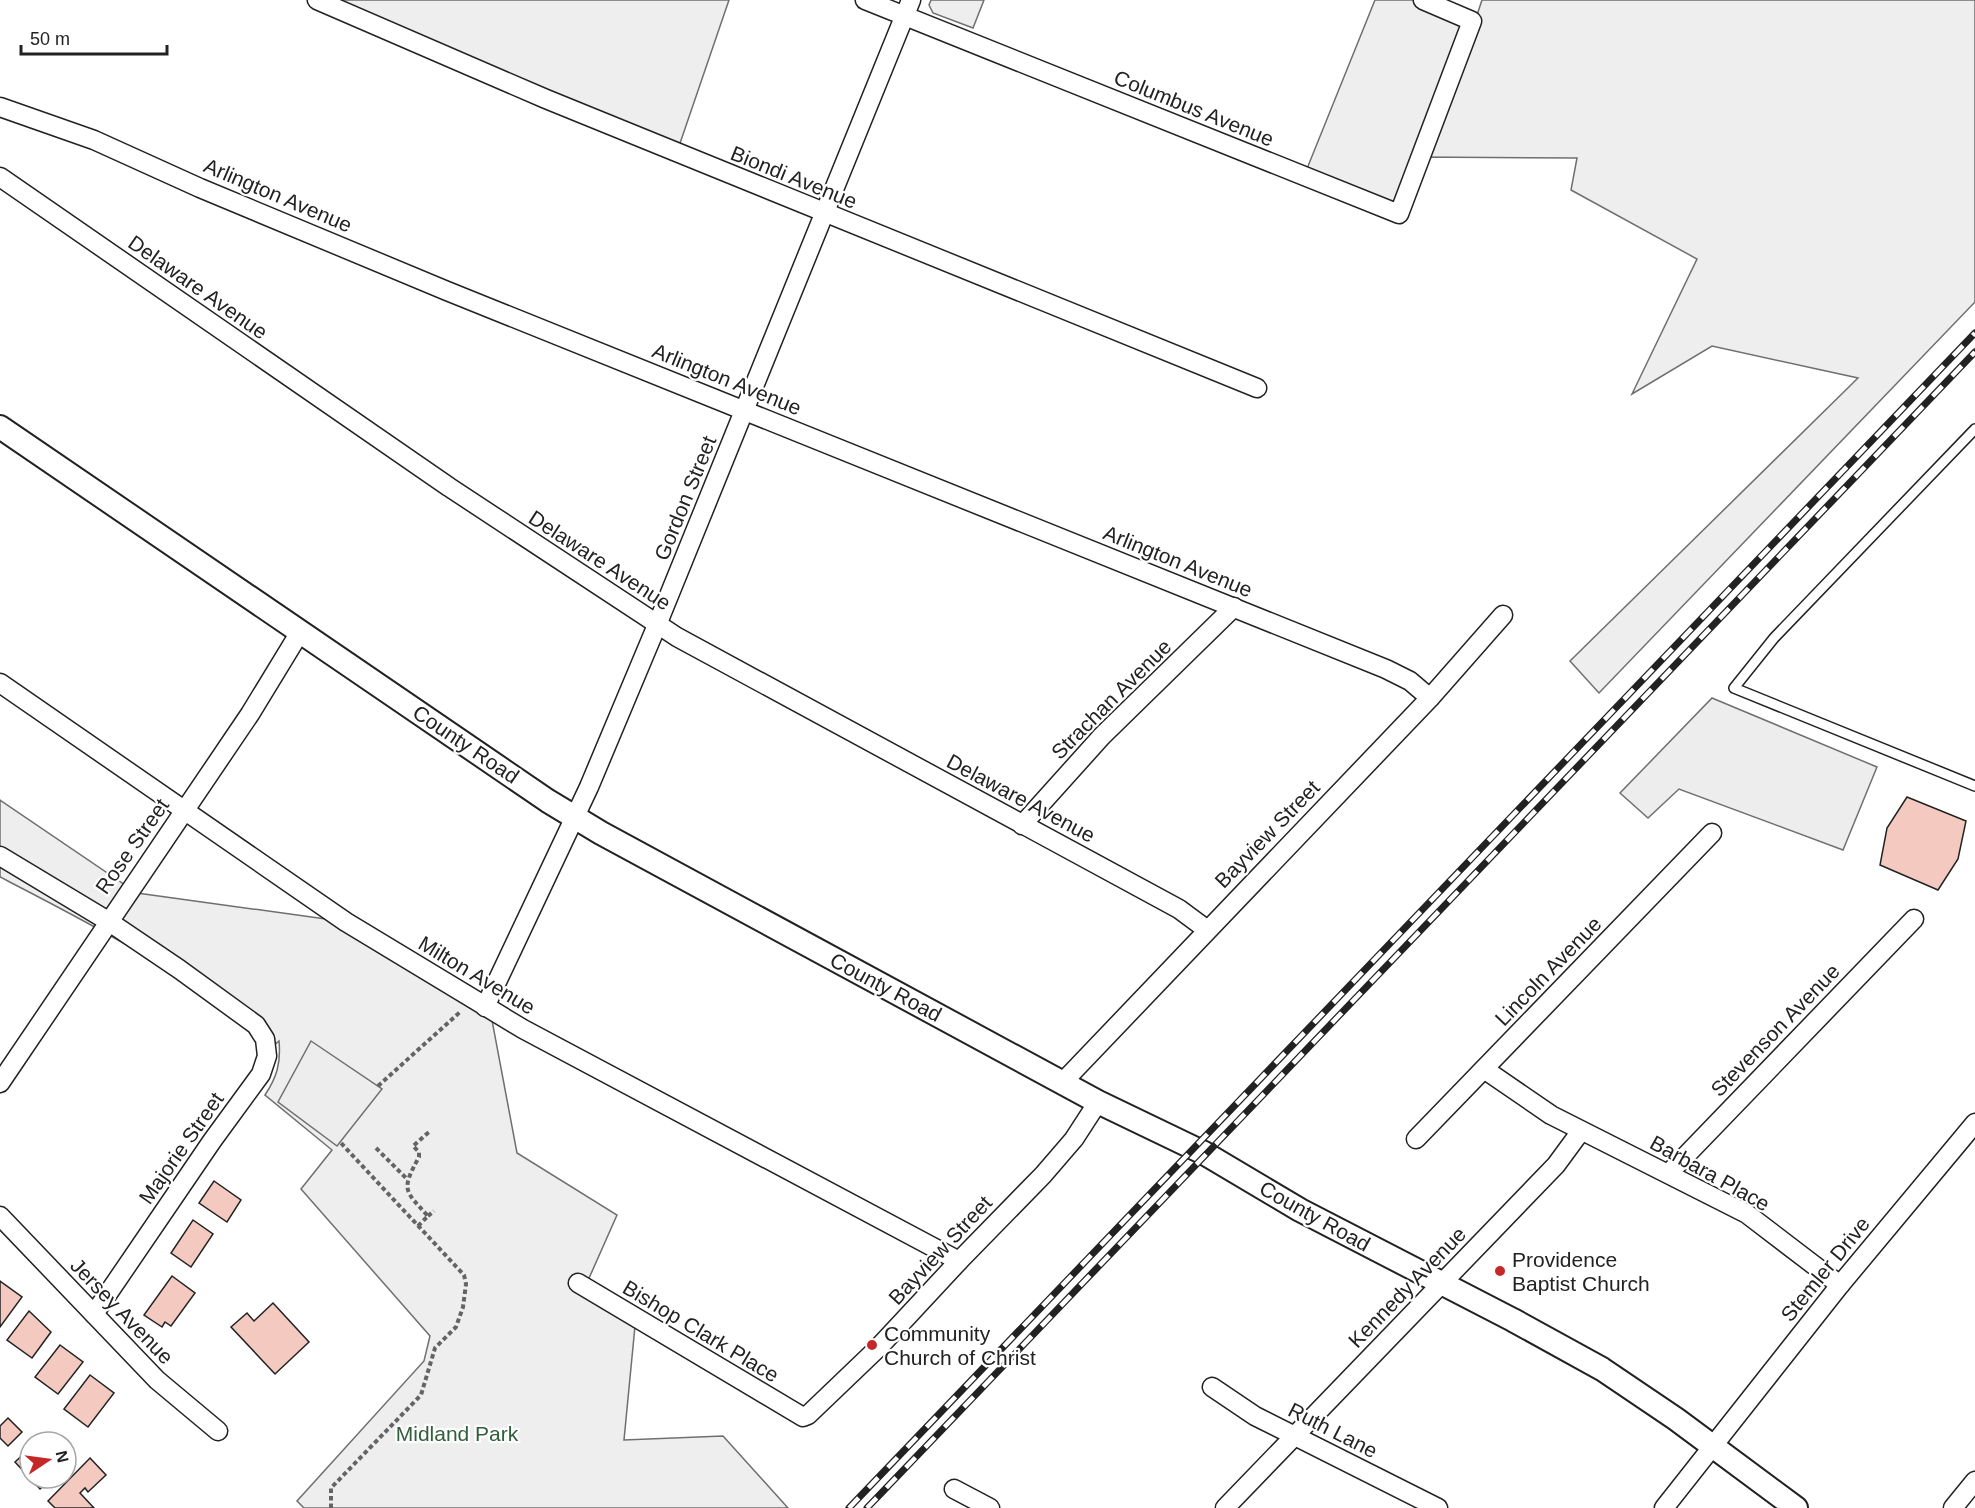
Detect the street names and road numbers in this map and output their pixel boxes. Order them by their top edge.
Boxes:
street label: Columbus Avenue [1111,65,1277,151]
street label: Biondi Avenue [728,141,860,213]
street label: Arlington Avenue [201,153,355,237]
street label: Delaware Avenue [124,230,272,344]
street label: Arlington Avenue [649,339,805,419]
street label: Gordon Street [650,432,720,563]
street label: Delaware Avenue [525,506,675,614]
street label: Arlington Avenue [1100,521,1256,601]
street label: Strachan Avenue [1046,634,1176,764]
street label: County Road [409,700,523,788]
street label: Delaware Avenue [943,749,1099,847]
street label: Bayview Street [1210,776,1324,892]
street label: Rose Street [91,794,173,898]
street label: Lincoln Avenue [1490,912,1606,1030]
street label: Milton Avenue [415,931,539,1019]
street label: County Road [826,948,946,1026]
street label: Stevenson Avenue [1706,959,1844,1101]
street label: Majorie Street [134,1088,228,1208]
street label: Barbara Place [1646,1131,1774,1215]
street label: County Road [1256,1176,1374,1256]
street label: Bayview Street [884,1191,996,1309]
street label: Stemler Drive [1776,1212,1874,1326]
street label: Kennedy Avenue [1344,1222,1470,1352]
street label: Jersey Avenue [66,1254,178,1368]
street label: Bishop Clark Place [619,1275,783,1387]
street label: Ruth Lane [1285,1398,1381,1462]

